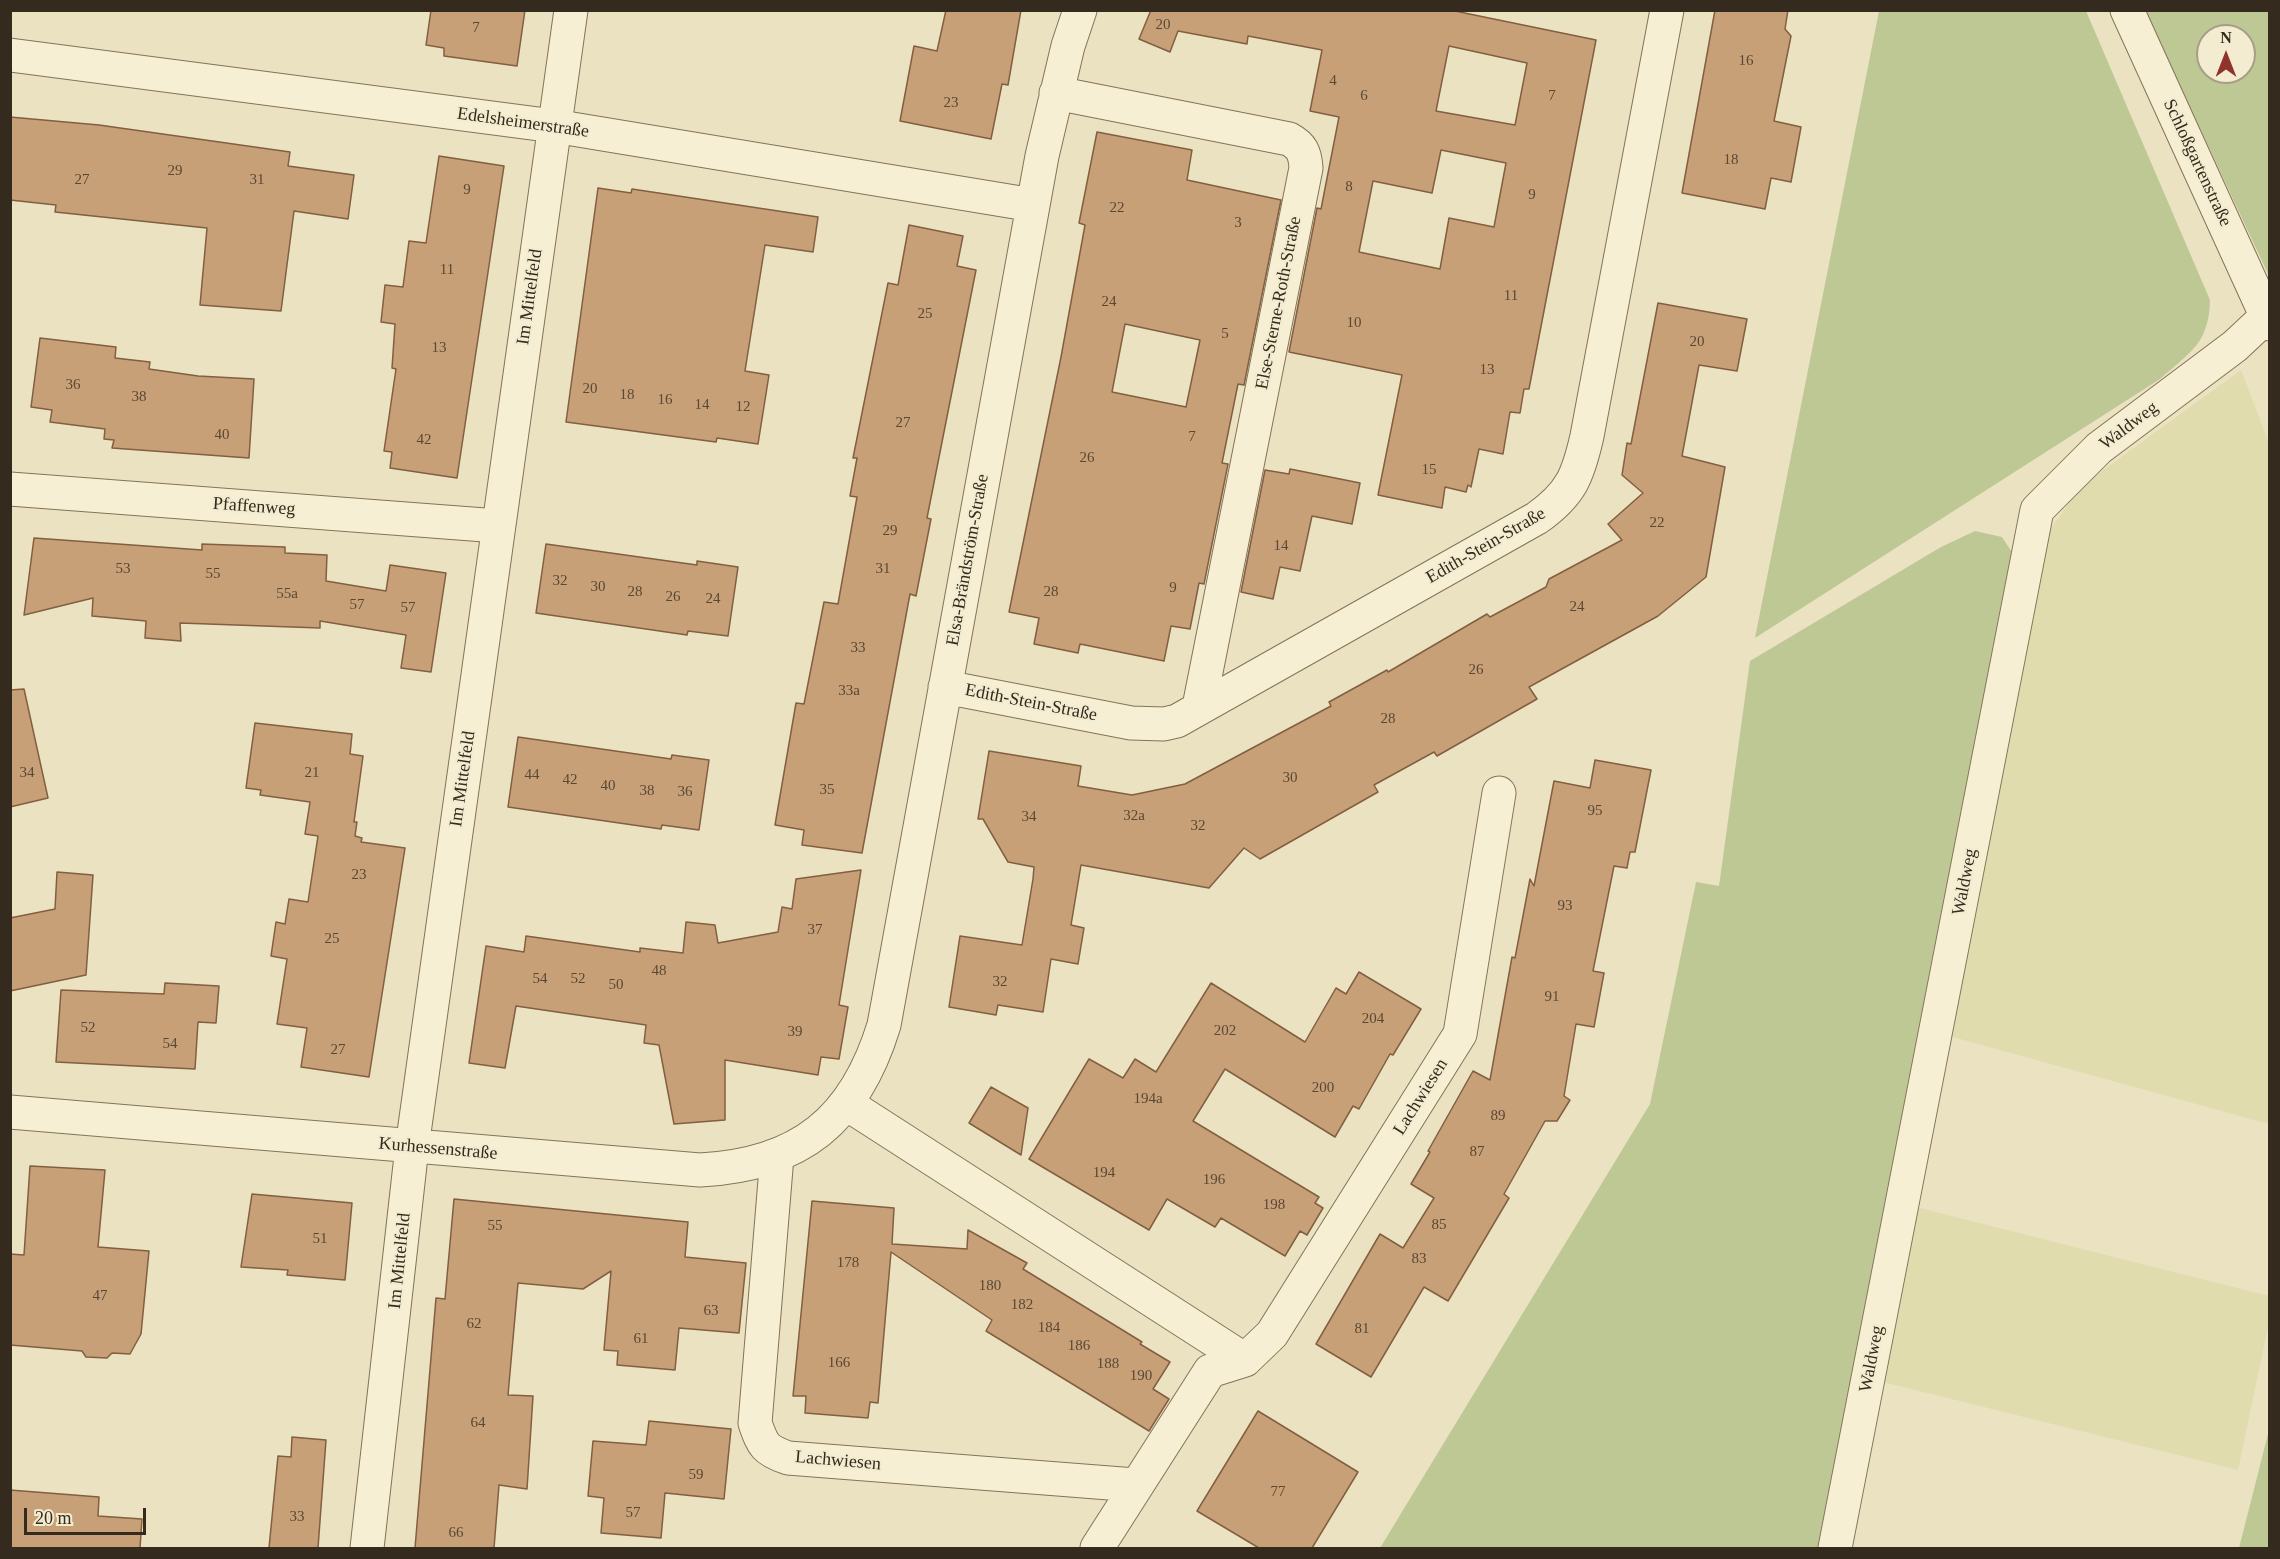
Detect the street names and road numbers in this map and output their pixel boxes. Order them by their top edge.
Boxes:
street label: Schloßgartenstraße [2158,96,2236,230]
street label: Edelsheimerstraße [456,103,590,143]
street label: Else-Sterne-Roth-Straße [1252,215,1306,391]
street label: Im Mittelfeld [513,248,547,346]
street label: Waldweg [2096,397,2162,455]
street label: Elsa-Brändström-Straße [942,472,994,648]
street label: Pfaffenweg [212,493,296,521]
street label: Edith-Stein-Straße [1423,503,1549,589]
street label: Edith-Stein-Straße [963,680,1099,726]
street label: Im Mittelfeld [446,730,480,828]
street label: Waldweg [1948,847,1982,917]
street label: Lachwiesen [1389,1055,1453,1139]
street label: Kurhessenstraße [378,1133,498,1165]
street label: Im Mittelfeld [384,1212,416,1310]
street label: Waldweg [1855,1324,1889,1394]
street label: Lachwiesen [794,1446,882,1476]

